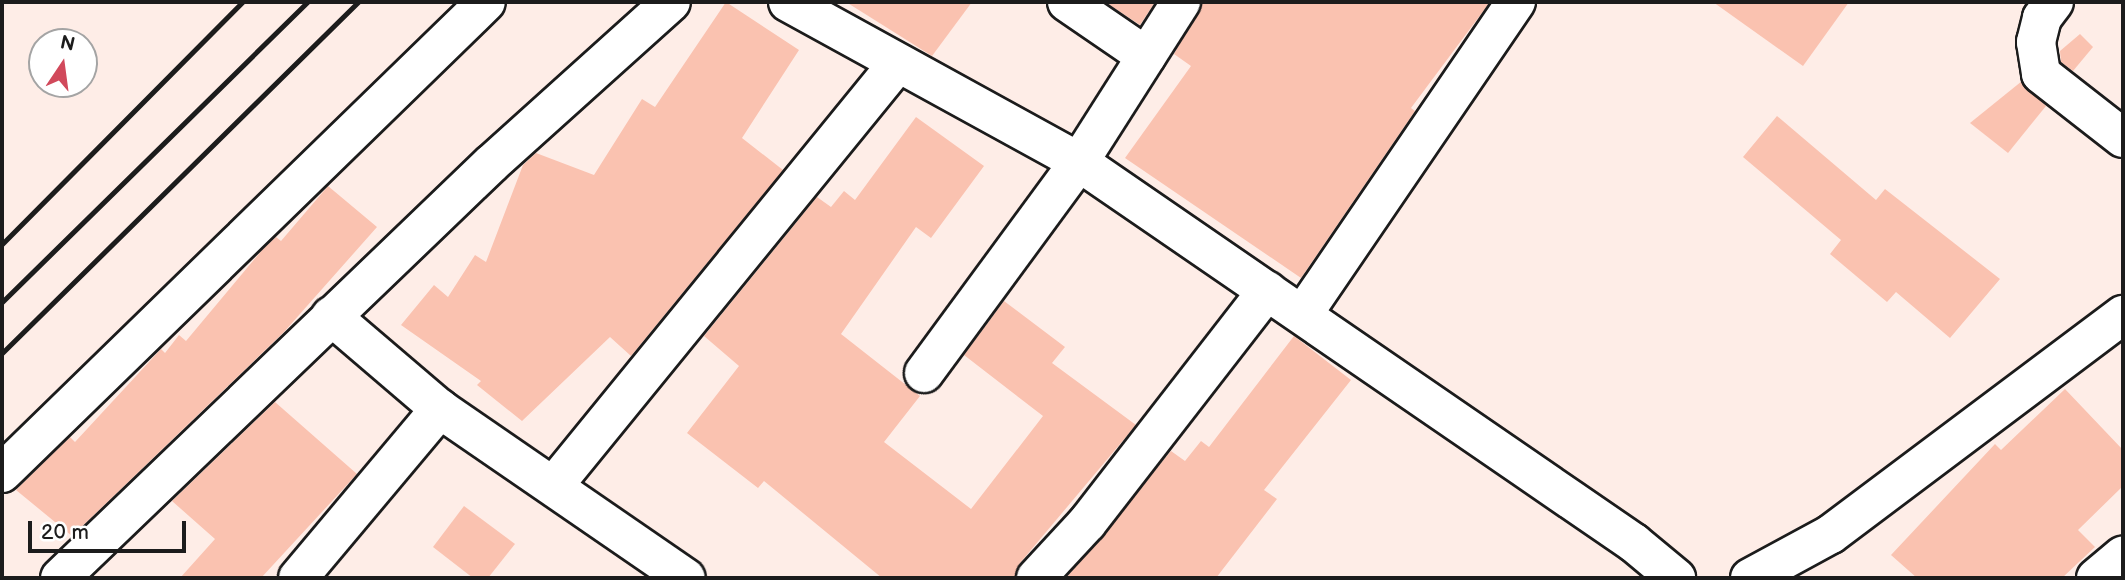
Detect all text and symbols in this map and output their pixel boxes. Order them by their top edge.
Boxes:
north arrow [28,28,98,98]
text: N [58,31,77,57]
scale bar [32,506,189,550]
text: 20 m [41,520,89,545]

